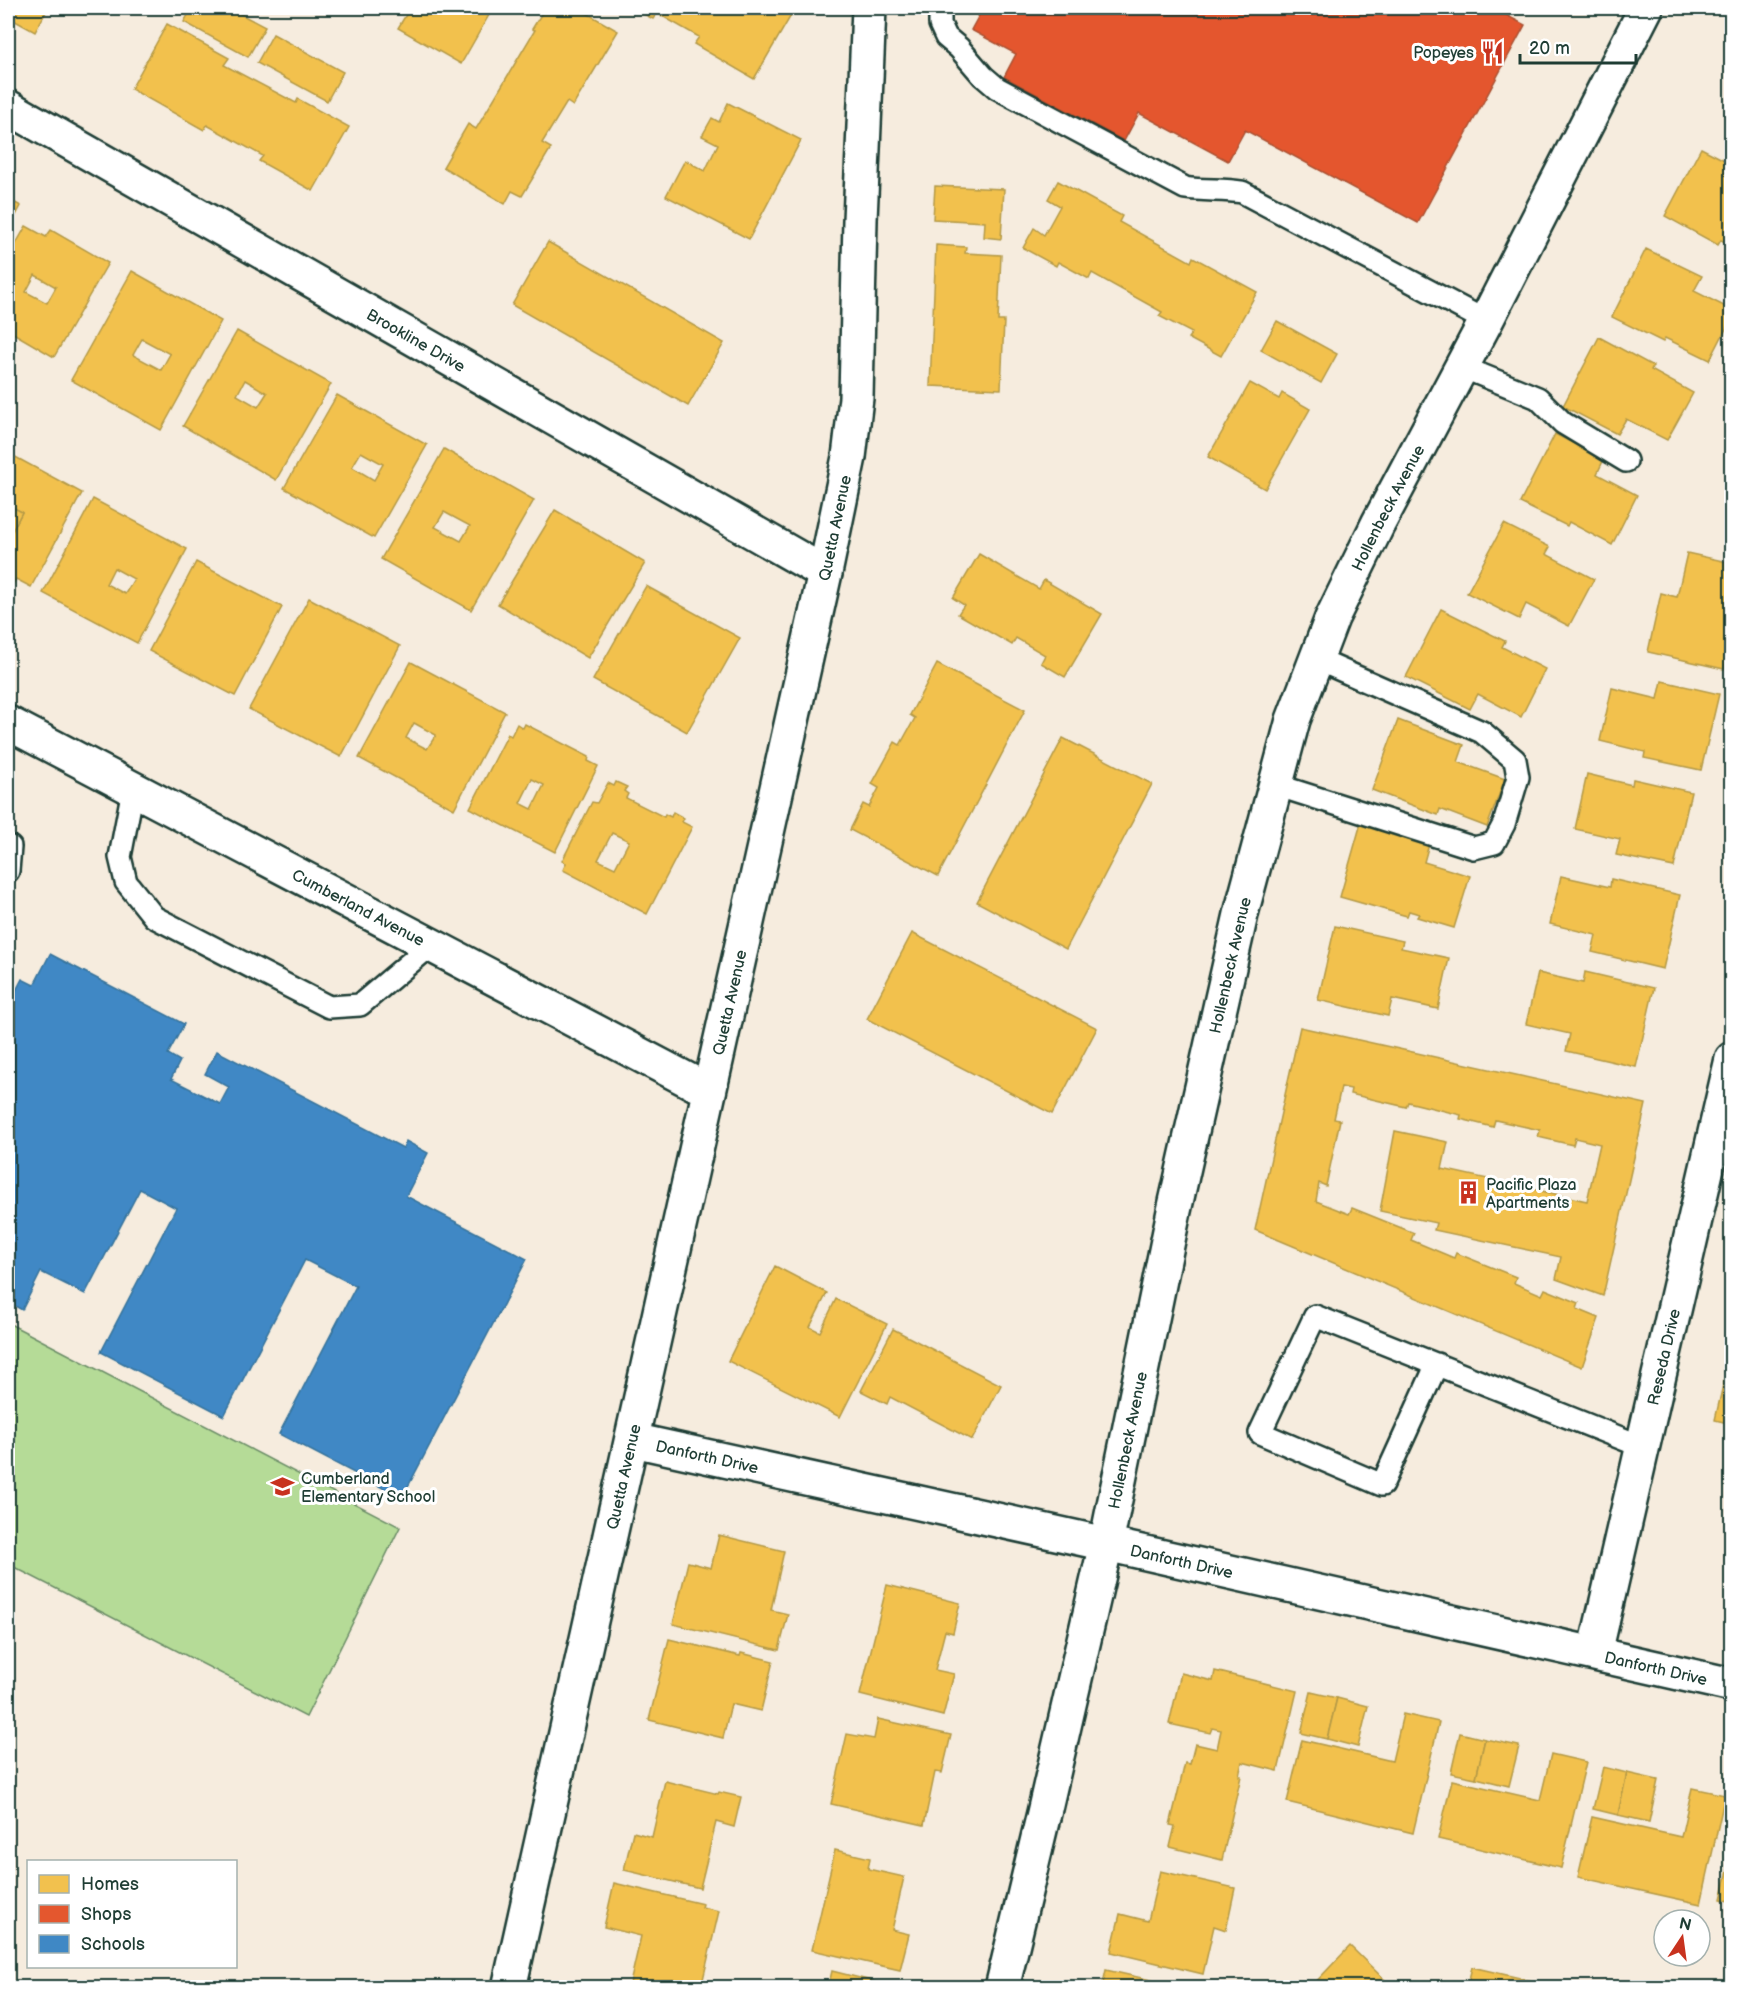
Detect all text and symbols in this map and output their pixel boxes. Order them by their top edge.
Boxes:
scale bar [1520,27,1636,65]
text: 20 m [1529,38,1570,59]
restaurant icon: Popeyes [1479,39,1505,65]
place label: Popeyes [1413,44,1474,63]
street label: Brookline Drive [363,306,469,377]
street label: Hollenbeck Avenue [1348,442,1430,574]
street label: Quetta Avenue [816,473,856,583]
street label: Cumberland Avenue [289,866,428,951]
street label: Hollenbeck Avenue [1206,895,1256,1036]
street label: Quetta Avenue [710,948,752,1057]
place label: Pacific Plaza Apartments [1486,1176,1576,1213]
building icon: Pacific Plaza Apartments [1455,1180,1481,1206]
street label: Reseda Drive [1644,1306,1685,1407]
street label: Hollenbeck Avenue [1105,1370,1152,1511]
street label: Quetta Avenue [604,1422,646,1531]
street label: Danforth Drive [654,1437,761,1478]
place label: Cumberland Elementary School [301,1470,435,1507]
school or university icon: Cumberland Elementary School [270,1474,296,1500]
street label: Danforth Drive [1128,1542,1235,1583]
street label: Danforth Drive [1602,1649,1709,1690]
legend [27,1860,237,1968]
text: Homes [81,1874,139,1895]
text: Shops [81,1904,132,1925]
north arrow [1652,1908,1712,1968]
text: N [1677,1914,1693,1935]
text: Schools [81,1934,145,1955]

